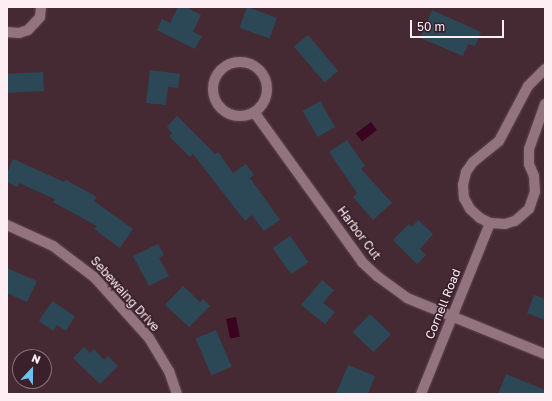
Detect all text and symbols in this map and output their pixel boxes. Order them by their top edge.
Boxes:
scale bar [412,12,506,38]
text: 50 m [417,19,445,34]
street label: Harbor Cut [334,203,384,263]
street label: Sebewaing Drive [88,254,162,334]
street label: Cornell Road [422,267,464,341]
north arrow [12,349,52,389]
text: N [30,351,43,366]

